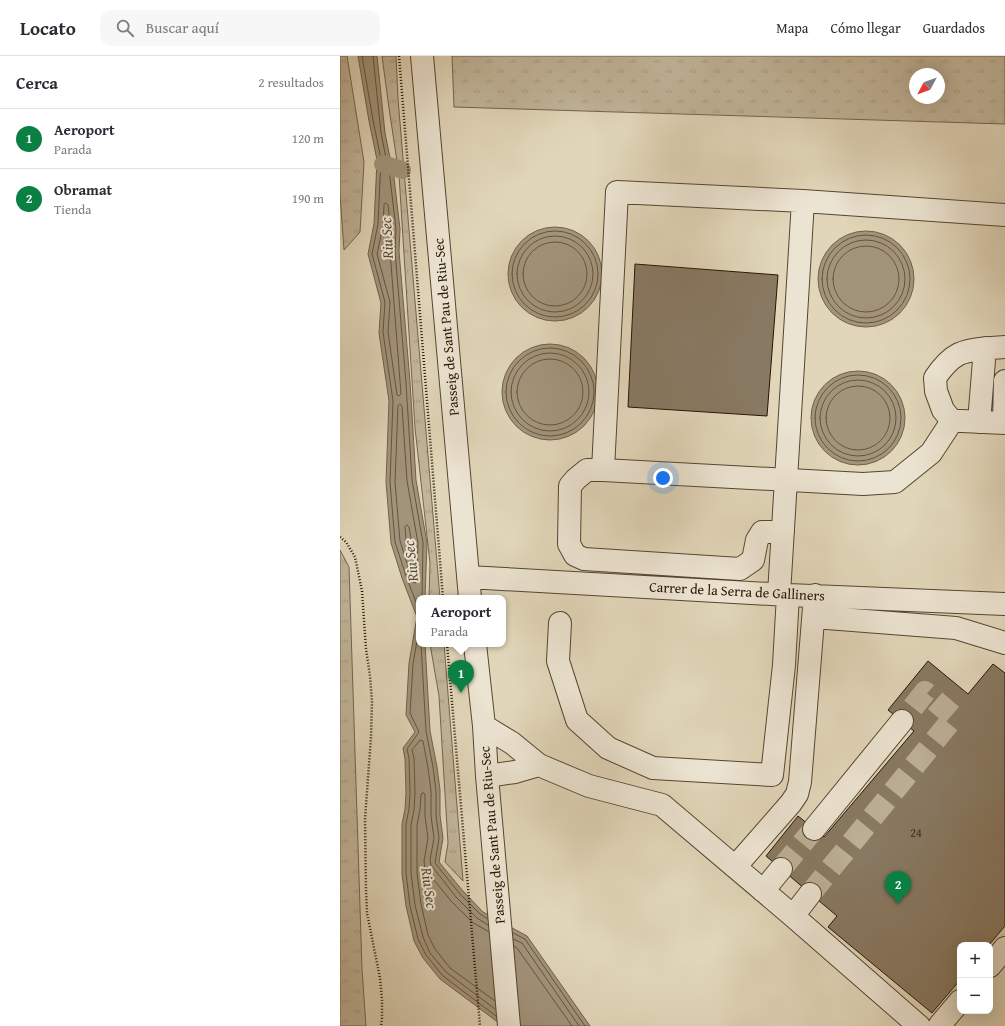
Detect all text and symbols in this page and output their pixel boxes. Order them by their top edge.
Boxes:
search box [100,10,380,46]
text: Locato [20,14,76,42]
icon: search [114,17,136,39]
text: Buscar aquí [146,17,219,38]
text: Mapa [776,18,808,38]
text: Cómo llegar [830,18,901,38]
text: Guardados [923,18,985,38]
north arrow [909,68,945,104]
text: Cerca [16,70,58,95]
text: 2 resultados [258,73,324,92]
text: Aeroport [54,119,115,140]
text: 1 [26,129,32,148]
text: 120 m [292,129,324,148]
text: Parada [54,140,92,159]
text: Obramat [54,179,112,200]
text: 2 [26,189,32,208]
text: 190 m [292,189,324,208]
text: Tienda [54,200,91,219]
water label: Riu Sec [375,216,398,260]
street label: Passeig de Sant Pau de Riu-Sec [428,237,464,417]
your location [653,468,673,488]
water label: Riu Sec [398,538,423,584]
street label: Carrer de la Serra de Galliners [649,576,825,606]
popup [416,595,506,647]
text: Aeroport [431,601,491,622]
text: Parada [431,622,468,641]
pin: 1 [448,660,474,693]
street label: Passeig de Sant Pau de Riu-Sec [474,745,510,925]
house number: 24 [910,824,922,841]
water label: Riu Sec [416,865,443,911]
pin: 2 [885,871,911,904]
map controls [957,942,993,1014]
button: + [957,942,993,978]
button: − [957,978,993,1014]

